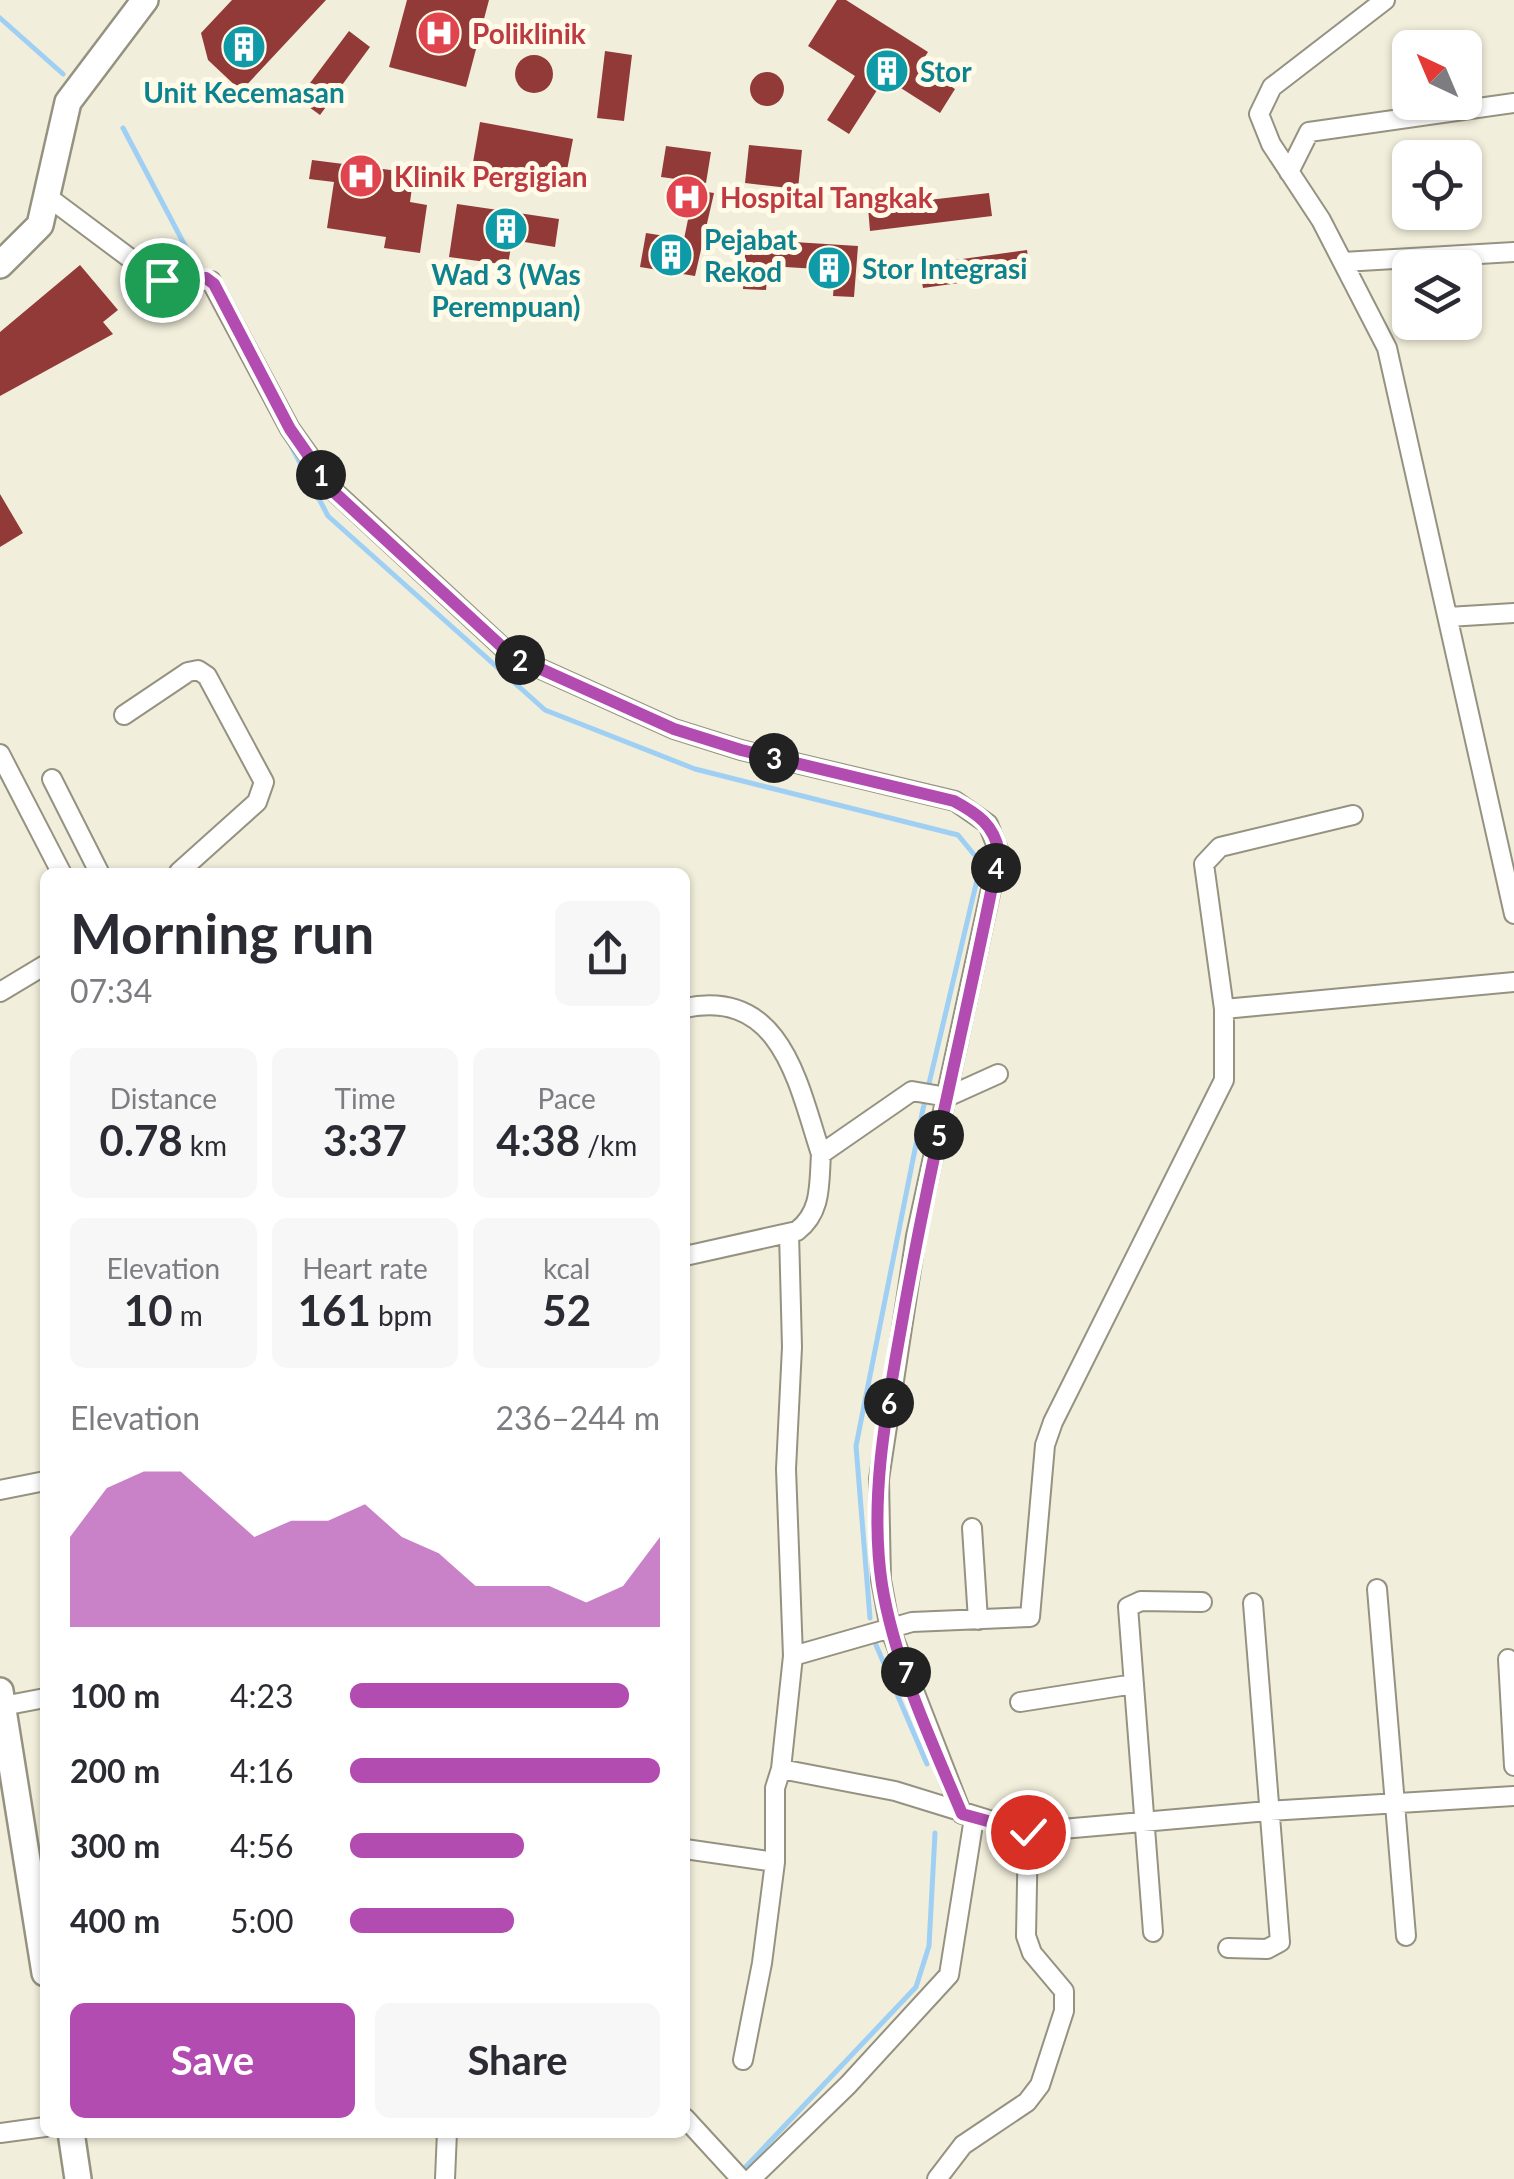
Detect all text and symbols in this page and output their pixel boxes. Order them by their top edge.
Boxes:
hospital icon: Poliklinik [416,10,462,56]
place label: Poliklinik [472,16,586,50]
building icon: Unit Kecemasan [221,24,267,70]
north arrow [1392,30,1482,120]
map controls [1392,30,1482,340]
building icon: Stor [864,48,910,94]
place label: Stor [920,54,972,88]
place label: Unit Kecemasan [143,75,345,109]
button: locate [1392,140,1482,230]
hospital icon: Klinik Pergigian [338,153,384,199]
place label: Klinik Pergigian [394,159,588,193]
hospital icon: Hospital Tangkak [664,174,710,220]
place label: Hospital Tangkak [720,180,933,214]
building icon: Wad 3 (Was Perempuan) [483,206,529,252]
place label: Pejabat Rekod [704,222,798,288]
building icon: Pejabat Rekod [648,232,694,278]
pin [120,238,205,323]
building icon: Stor Integrasi [806,245,852,291]
button: layers [1392,250,1482,340]
place label: Stor Integrasi [862,251,1027,285]
icon: arrive [135,253,190,308]
place label: Wad 3 (Was Perempuan) [431,257,581,323]
pin: 1 [296,450,346,500]
text: 1 [313,458,329,492]
pin: 2 [495,635,545,685]
text: 2 [512,643,528,677]
pin: 3 [749,733,799,783]
text: 3 [766,741,782,775]
pin: 4 [971,843,1021,893]
text: 4 [988,851,1004,885]
text: Morning run [70,900,374,966]
button: share [555,901,660,1006]
text: 07:34 [70,971,152,1010]
text: Distance [110,1081,217,1115]
text: Time [335,1081,395,1115]
text: Pace [538,1081,596,1115]
pin: 5 [914,1110,964,1160]
text: 0.78 [100,1115,183,1165]
text: 3:37 [323,1115,407,1165]
text: 4:38 [496,1115,580,1165]
text: 5 [931,1118,947,1152]
text: km [183,1128,227,1162]
text: /km [580,1128,637,1162]
text: Elevation [106,1251,220,1285]
text: Heart rate [302,1251,428,1285]
text: kcal [543,1251,590,1285]
text: 10 [124,1285,173,1335]
text: 161 [298,1285,371,1335]
text: 52 [542,1285,591,1335]
text: m [173,1298,203,1332]
text: bpm [371,1298,432,1332]
pin: 6 [864,1378,914,1428]
text: 6 [881,1386,897,1420]
text: Elevation [70,1398,200,1437]
text: 236–244 m [496,1398,660,1437]
pin: 7 [881,1647,931,1697]
text: 7 [898,1655,914,1689]
text: 100 m [70,1676,160,1715]
text: 4:23 [230,1676,294,1715]
text: 200 m [70,1751,160,1790]
text: 4:16 [230,1751,294,1790]
pin [986,1790,1071,1875]
icon: check [1001,1805,1056,1860]
text: 300 m [70,1826,160,1865]
text: 4:56 [230,1826,294,1865]
text: 400 m [70,1901,160,1940]
text: 5:00 [230,1901,294,1940]
button: Save [70,2003,355,2118]
button: Share [375,2003,660,2118]

